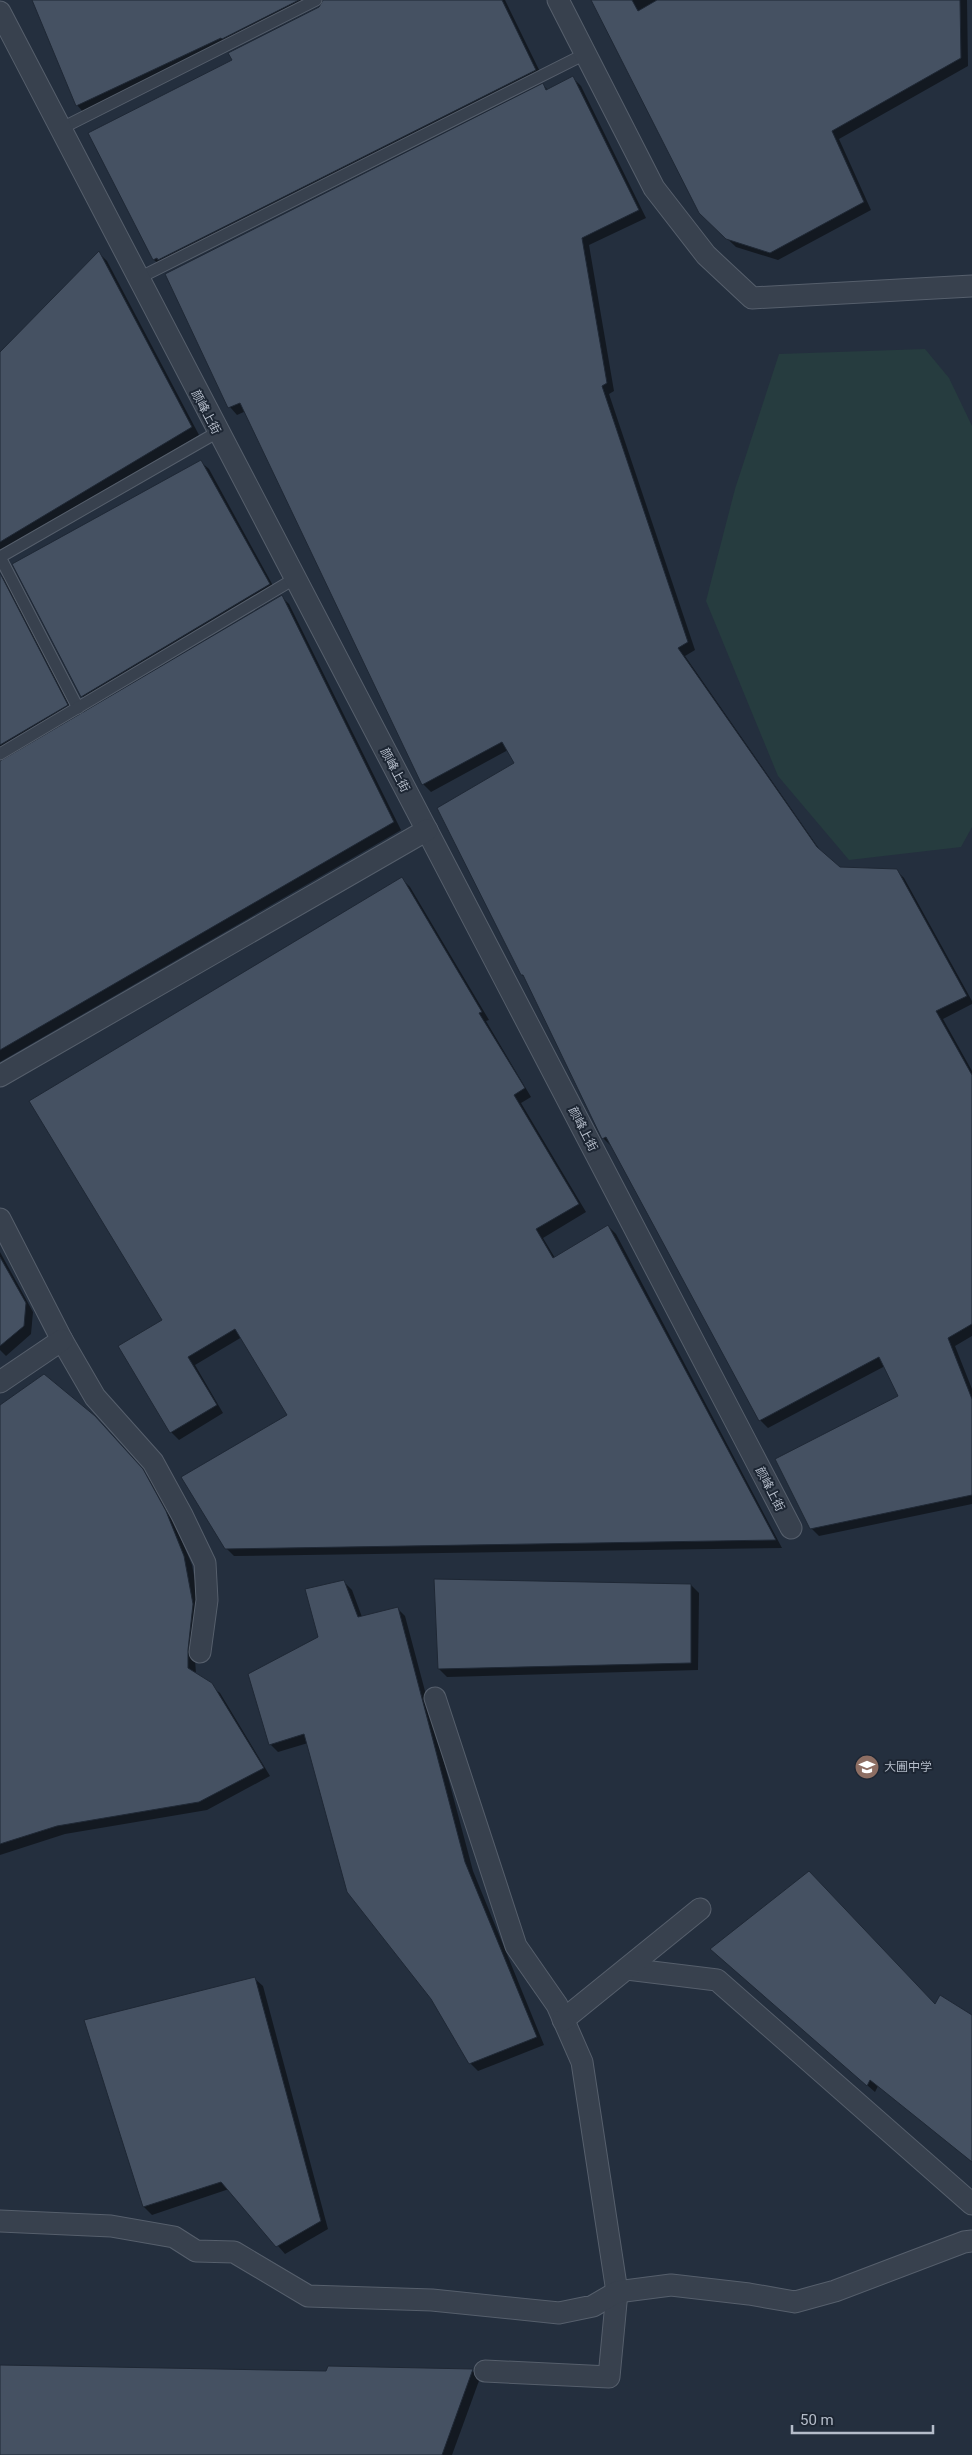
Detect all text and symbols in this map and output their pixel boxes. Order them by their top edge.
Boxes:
street label: 颜峰上街 [189,388,223,436]
street label: 颜峰上街 [378,746,412,794]
street label: 颜峰上街 [566,1104,600,1154]
street label: 颜峰上街 [753,1464,787,1514]
school or university icon: 大圃中学 [854,1754,880,1780]
place label: 大圃中学 [884,1760,932,1774]
scale bar [792,2402,933,2434]
text: 50 m [800,2411,834,2429]

